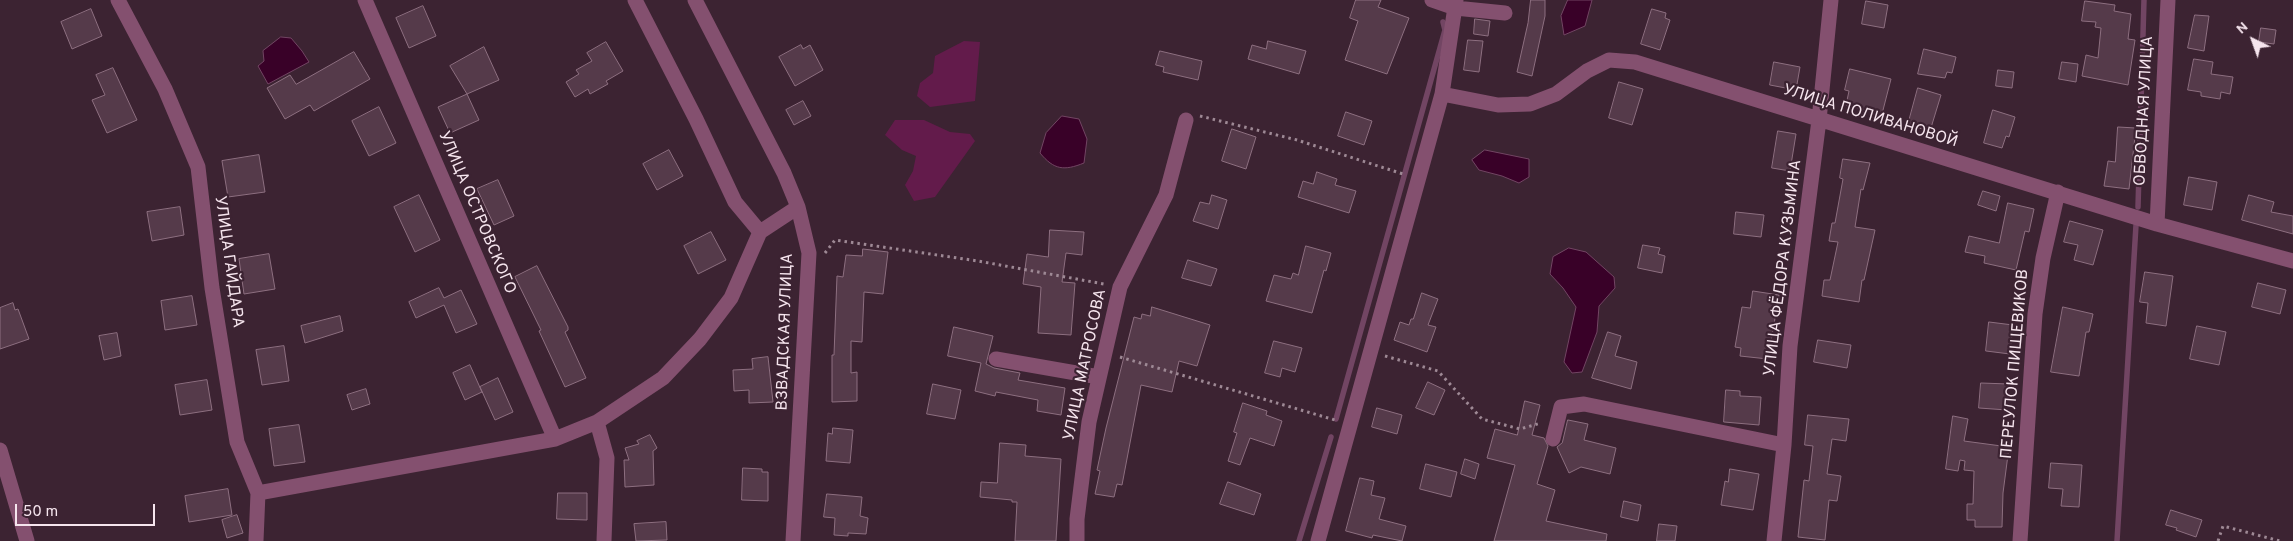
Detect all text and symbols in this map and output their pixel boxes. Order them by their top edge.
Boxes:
north arrow [2228,15,2278,65]
text: N [2233,19,2252,38]
street label: ОБВОДНАЯ УЛИЦА [2131,36,2159,186]
street label: УЛИЦА ПОЛИВАНОВОЙ [1780,81,1960,153]
street label: УЛИЦА ОСТРОВСКОГО [433,129,519,297]
street label: УЛИЦА ФЁДОРА КУЗЬМИНА [1761,159,1807,377]
street label: УЛИЦА ГАЙДАРА [209,195,247,329]
street label: ВЗВАДСКАЯ УЛИЦА [774,253,798,411]
street label: ПЕРЕУЛОК ПИЩЕВИКОВ [1998,268,2034,460]
street label: УЛИЦА МАТРОСОВА [1061,287,1111,443]
scale bar [18,494,158,526]
text: 50 m [23,503,58,522]

